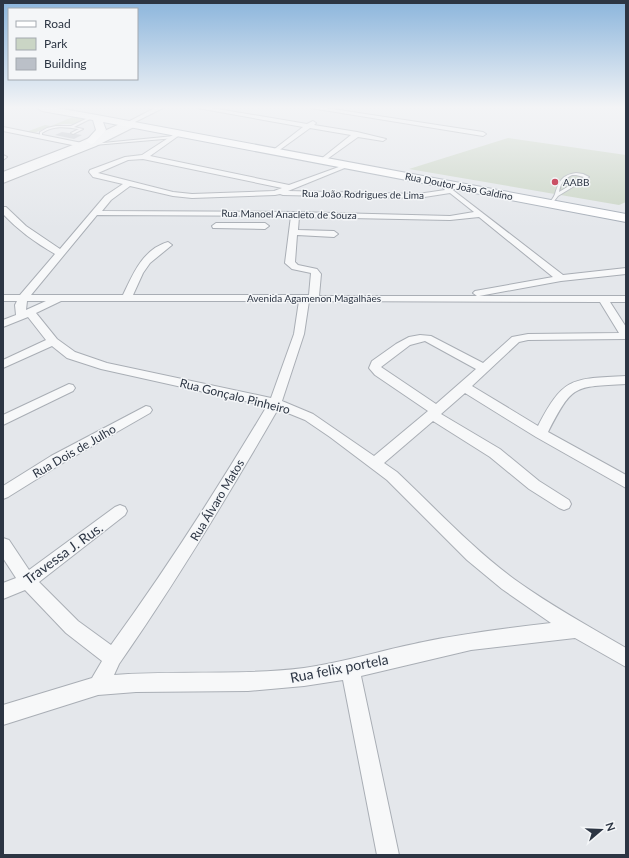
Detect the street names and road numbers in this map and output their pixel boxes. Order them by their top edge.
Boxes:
street label: Rua Doutor João Galdino [404,170,514,202]
street label: Rua João Rodrigues de Lima [302,187,424,201]
street label: Rua Manoel Anacleto de Souza [221,207,357,221]
street label: Avenida Agamenon Magalhães [247,292,381,304]
street label: Rua Gonçalo Pinheiro [178,375,292,417]
street label: Rua Dois de Julho [30,421,118,481]
street label: Rua Álvaro Matos [187,456,247,544]
street label: Travessa J. Rus. [20,519,106,587]
street label: Rua felix portela [288,650,390,686]

